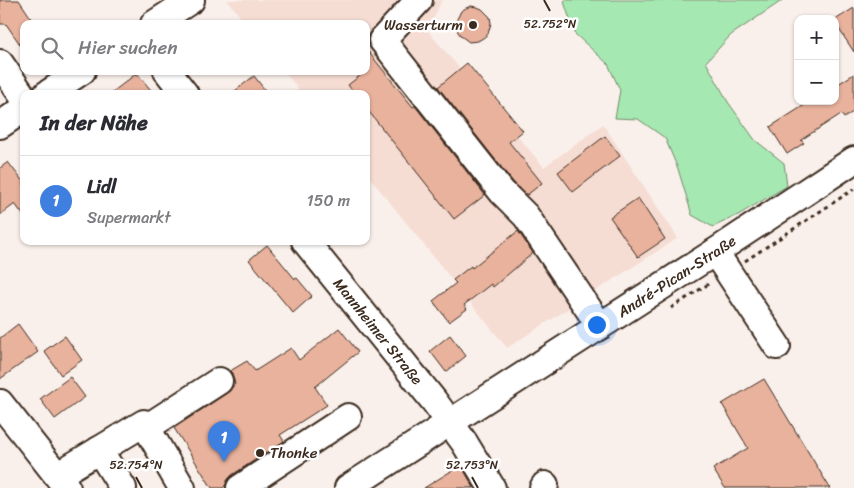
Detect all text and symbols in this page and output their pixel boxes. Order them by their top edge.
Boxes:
place label: Wasserturm [384,12,463,38]
text: 52.752°N [524,13,577,35]
map controls [794,15,839,105]
button: + [794,15,839,60]
marker: Wasserturm [467,19,479,31]
search box [20,20,370,75]
text: Hier suchen [78,31,178,64]
icon: search [38,34,66,62]
button: − [794,60,839,105]
text: In der Nähe [40,104,148,142]
text: Lidl [87,170,116,203]
text: 1 [53,186,59,215]
text: 150 m [307,186,350,215]
text: Supermarkt [87,203,171,232]
street label: André-Pican-Straße [611,228,742,325]
street label: Mannheimer Straße [326,272,429,391]
your location [584,312,610,338]
pin: 1 [208,421,240,462]
place label: Thonke [270,440,318,466]
marker: Thonke [254,447,266,459]
text: 52.754°N [109,454,163,476]
text: 52.753°N [446,454,499,476]

